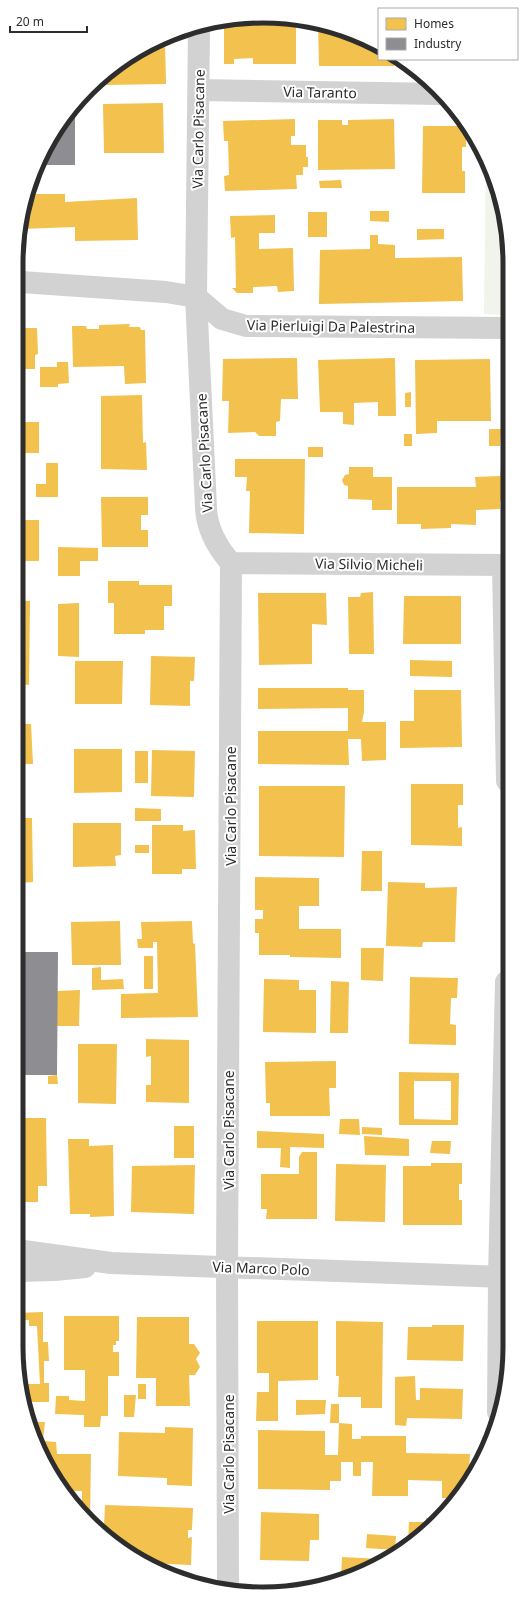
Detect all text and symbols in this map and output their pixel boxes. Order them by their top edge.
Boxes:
scale bar [10,8,87,34]
legend [378,8,518,60]
text: 20 m [16,13,44,30]
text: Homes [414,15,454,32]
text: Industry [414,35,462,52]
street label: Via Carlo Pisacane [187,69,209,189]
street label: Via Taranto [283,82,357,102]
street label: Via Pierluigi Da Palestrina [247,315,415,337]
street label: Via Carlo Pisacane [191,393,217,513]
street label: Via Silvio Micheli [315,554,423,574]
street label: Via Carlo Pisacane [221,746,240,866]
street label: Via Carlo Pisacane [219,1070,238,1190]
street label: Via Marco Polo [212,1257,310,1279]
street label: Via Carlo Pisacane [219,1394,238,1514]

